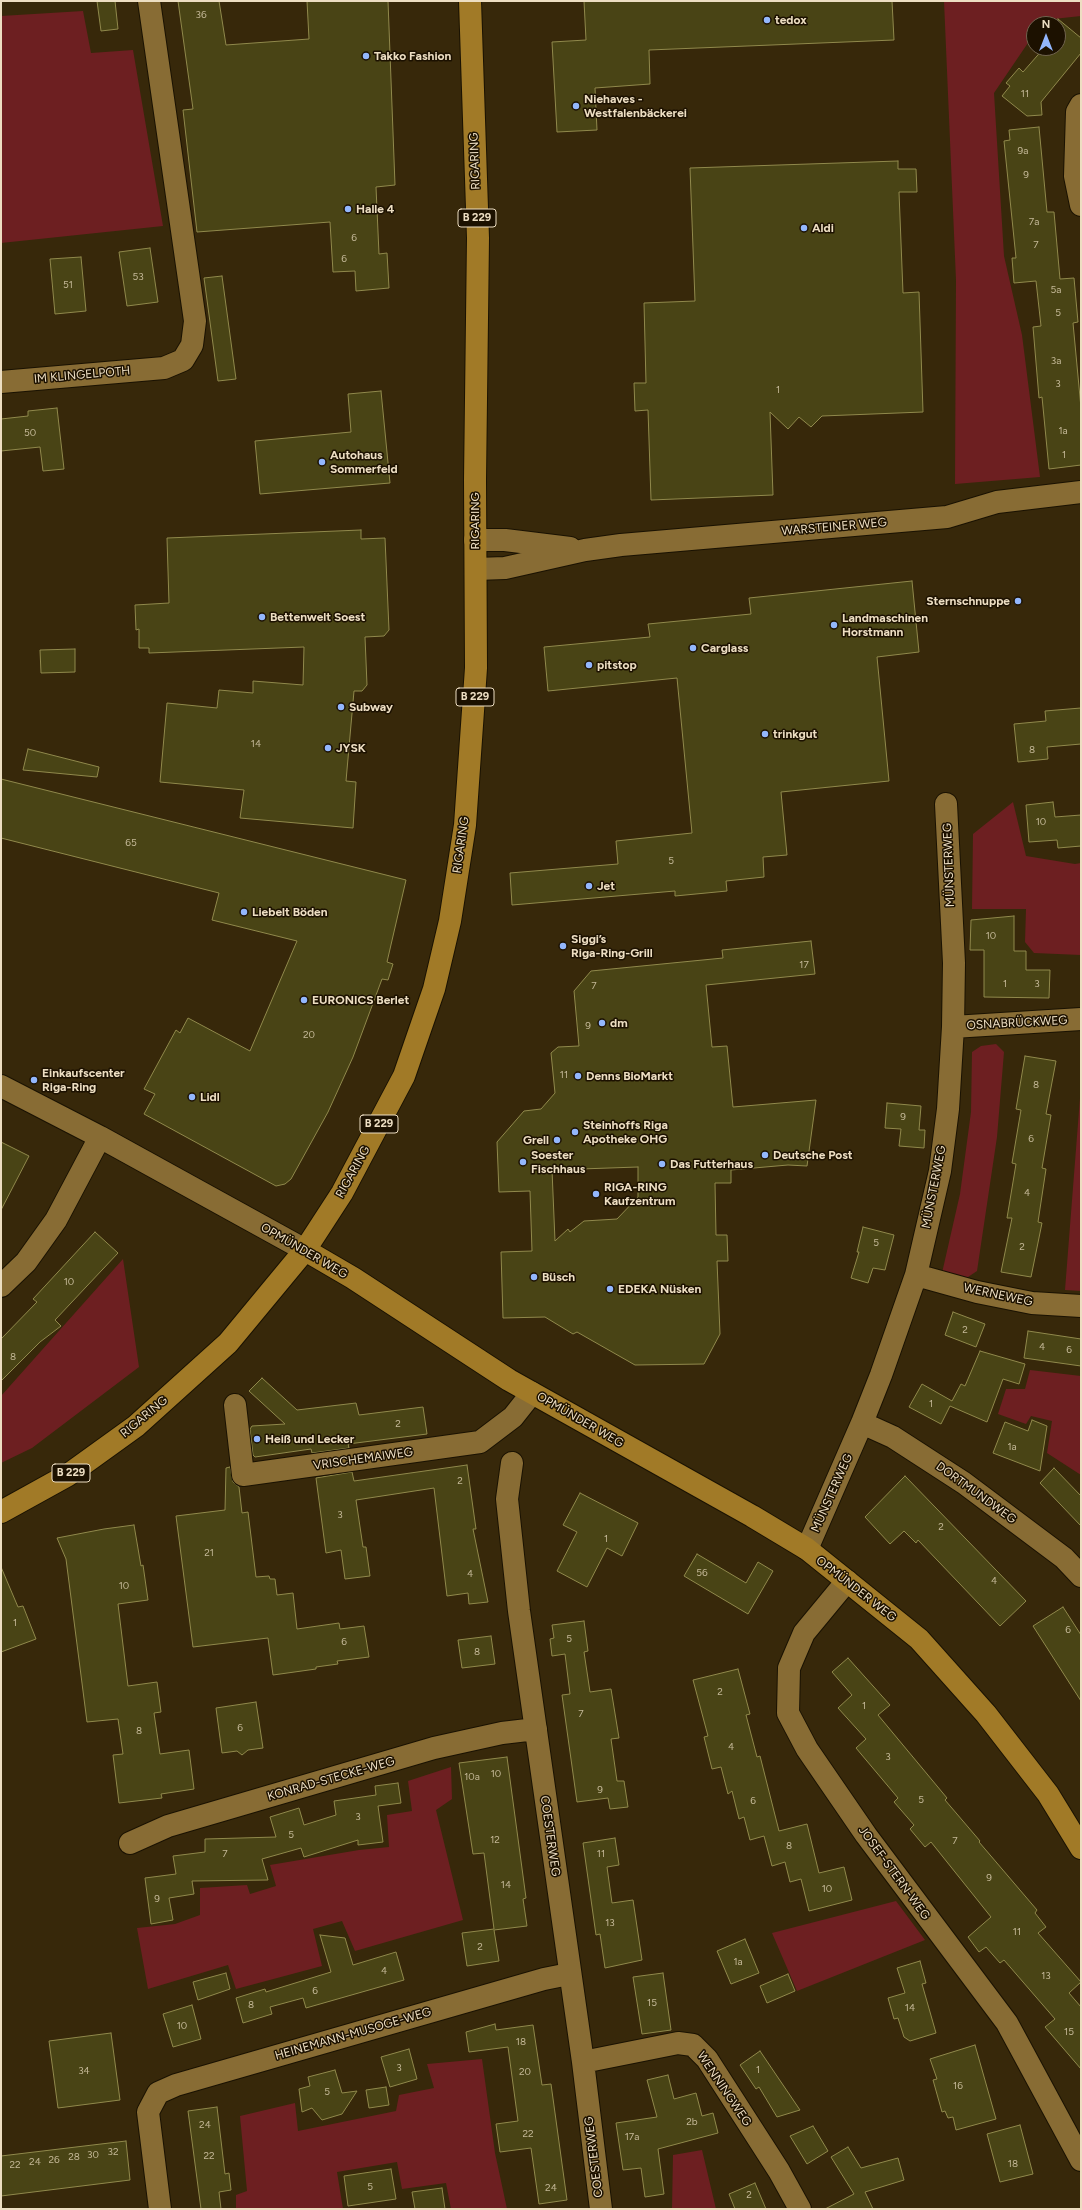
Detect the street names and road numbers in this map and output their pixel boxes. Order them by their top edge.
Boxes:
street label: RIGARING [467,132,483,190]
road number: B 229 [458,209,496,227]
street label: IM KLINGELPOTH [33,364,131,386]
street label: RIGARING [468,492,482,550]
street label: WARSTEINER WEG [781,515,887,539]
road number: B 229 [456,688,494,706]
street label: RIGARING [450,816,472,874]
street label: MÜNSTERWEG [940,823,958,907]
street label: OSNABRÜCKWEG [966,1013,1068,1033]
road number: B 229 [360,1115,398,1133]
street label: RIGARING [333,1144,373,1200]
street label: MÜNSTERWEG [919,1144,949,1230]
street label: OPMÜNDER WEG [258,1220,350,1282]
street label: WERNEWEG [962,1281,1034,1309]
street label: OPMÜNDER WEG [534,1389,626,1451]
street label: RIGARING [118,1393,170,1441]
street label: VRISCHEMAIWEG [312,1445,414,1473]
street label: MÜNSTERWEG [808,1452,856,1534]
street label: DORTMUNDWEG [933,1459,1019,1527]
road number: B 229 [52,1464,90,1482]
street label: OPMÜNDER WEG [813,1553,899,1625]
street label: KONRAD-STECKE-WEG [266,1754,396,1804]
street label: COESTERWEG [537,1795,563,1877]
street label: JOSEF-STERN-WEG [855,1823,933,1923]
street label: HEINEMANN-MUSOGE-WEG [273,2005,433,2063]
street label: WENNINGWEG [694,2049,754,2129]
street label: COESTERWEG [582,2116,606,2198]

